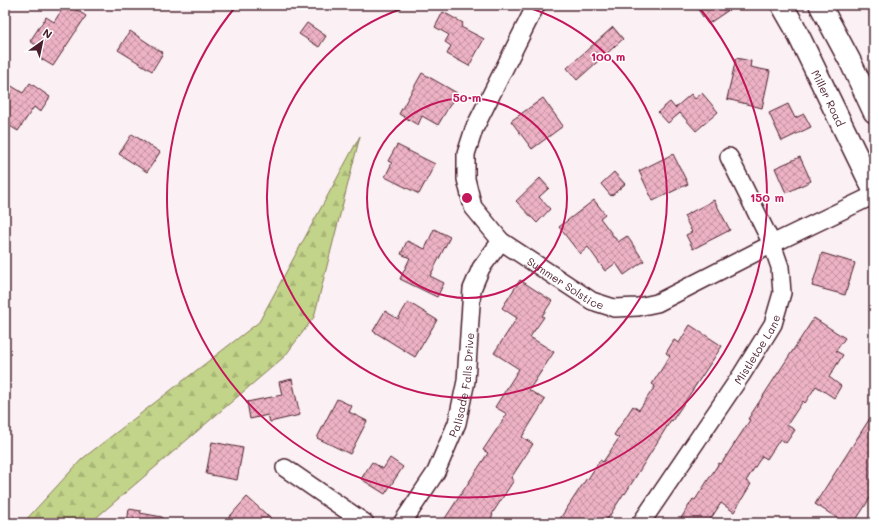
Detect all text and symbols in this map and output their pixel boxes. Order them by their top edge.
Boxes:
north arrow [22,22,62,62]
text: N [40,25,55,42]
text: 100 m [591,48,625,64]
street label: Miller Road [809,67,849,129]
text: 50 m [453,89,481,105]
text: 150 m [750,189,784,205]
centre of rings [460,191,474,205]
street label: Summer Solstice [525,253,606,312]
street label: Mistletoe Lane [730,312,783,387]
street label: Palisade Falls Drive [444,332,477,439]

